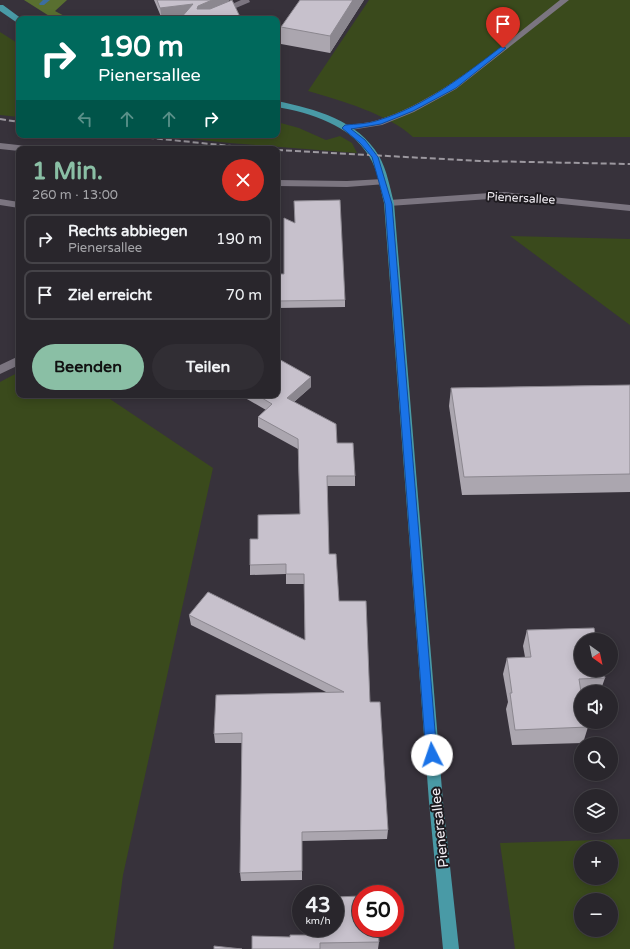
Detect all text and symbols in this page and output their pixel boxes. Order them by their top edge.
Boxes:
pin [486,7.0,520,48]
icon: arrive [492,13,514,35]
text: 190 m [98,30,184,64]
icon: right [32,32,84,84]
text: Pienersallee [98,64,201,86]
icon: left [74,108,96,130]
icon: ahead [116,108,138,130]
icon: ahead [158,108,180,130]
icon: right [200,108,222,130]
text: 1 Min. [32,157,103,186]
button: close [222,159,264,201]
text: 260 m · 13:00 [32,187,118,203]
street label: Pienersallee [486,189,556,207]
text: Rechts abbiegen [68,222,188,240]
icon: right [34,228,56,250]
text: 190 m [216,230,262,248]
text: Pienersallee [68,240,142,256]
icon: arrive [34,284,56,306]
text: Ziel erreicht [68,286,152,304]
text: 70 m [225,286,262,304]
button: Beenden [32,344,144,390]
button: Teilen [152,344,264,390]
north arrow [574,633,618,677]
map controls [574,633,618,937]
button: sound [574,685,618,729]
position arrow [411,734,453,776]
button: search [574,737,618,781]
street label: Pienersallee [427,787,452,869]
button: layers [574,789,618,833]
button: + [574,841,618,885]
speed limit sign: 50 [352,885,404,937]
button: − [574,893,618,937]
text: 43 [305,894,331,918]
text: km/h [305,915,331,927]

